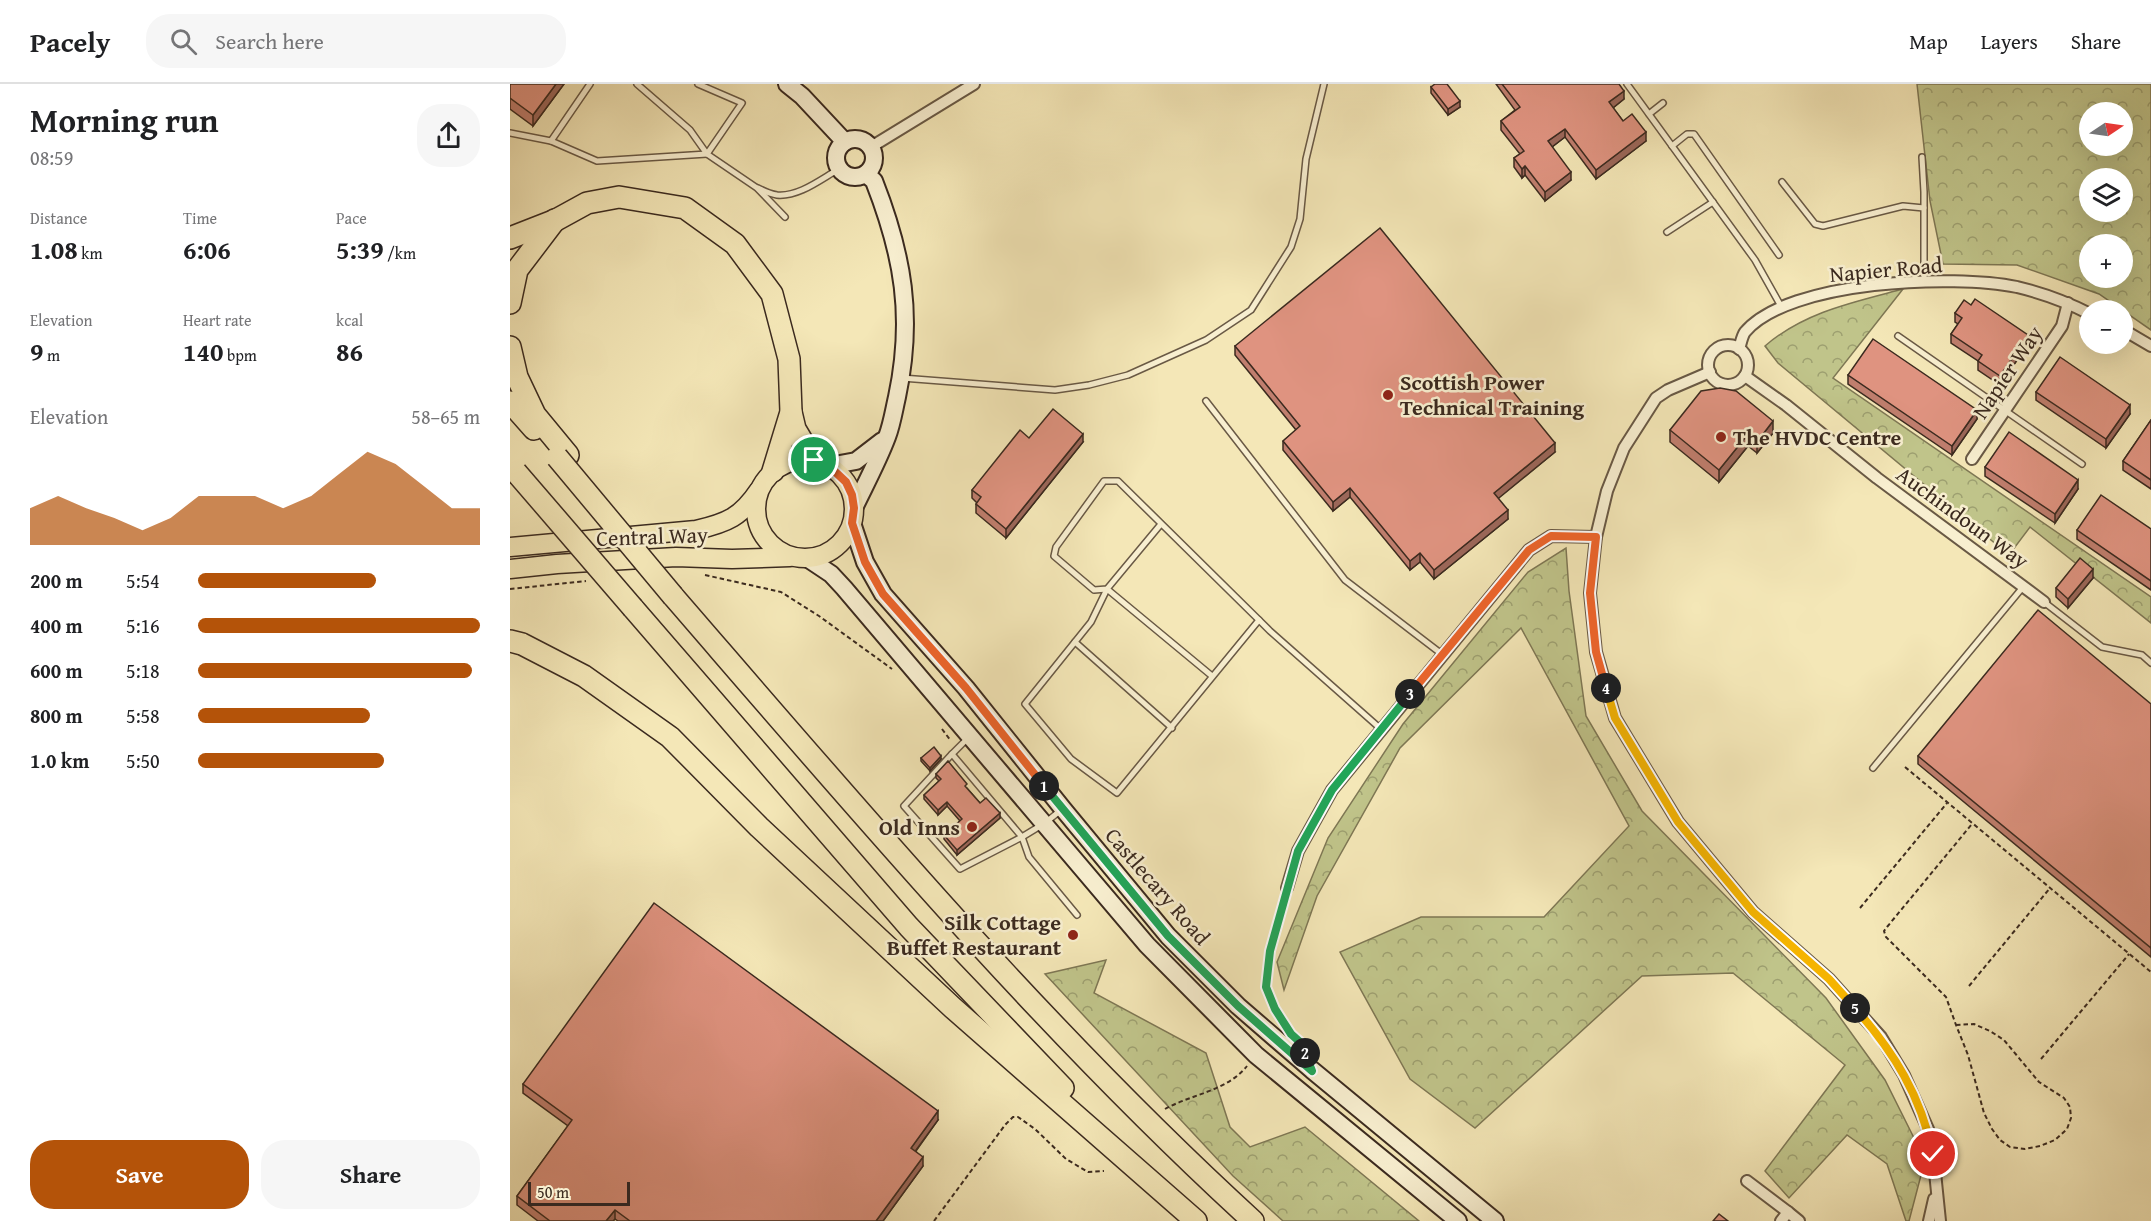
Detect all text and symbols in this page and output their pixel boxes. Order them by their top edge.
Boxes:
search box [146,14,566,68]
text: Pacely [30,21,110,62]
icon: search [167,25,200,58]
text: Search here [215,25,324,57]
text: Map [1909,26,1948,57]
text: Layers [1981,26,2038,57]
text: Share [2071,26,2121,57]
text: Morning run [30,96,219,144]
north arrow [2079,102,2133,156]
map controls [2079,102,2133,354]
button: share [417,104,480,167]
text: 08:59 [30,143,73,172]
button: layers [2079,168,2133,222]
text: Distance [30,206,87,230]
text: Time [183,206,217,230]
text: Pace [336,206,367,230]
text: 1.08 [30,230,78,269]
text: 6:06 [183,230,231,269]
text: 5:39 [336,230,384,269]
button: + [2079,234,2133,288]
text: km [78,241,102,265]
text: /km [384,241,416,265]
street label: Napier Road [1828,248,1944,290]
button: − [2079,300,2133,354]
text: Elevation [30,308,93,332]
text: Heart rate [183,308,252,332]
text: kcal [336,308,363,332]
street label: Napier Way [1964,319,2050,425]
text: 9 [30,332,43,371]
text: 140 [183,332,223,371]
text: 86 [336,332,363,371]
text: m [43,343,60,367]
text: bpm [223,343,257,367]
place label: Scottish Power Technical Training [1400,366,1584,423]
marker: Scottish Power Technical Training [1381,388,1395,402]
text: Elevation [30,402,108,431]
text: 58–65 m [411,402,480,431]
place label: The HVDC Centre [1733,421,1902,453]
marker: The HVDC Centre [1714,430,1728,444]
pin [788,434,839,485]
icon: arrive [797,443,830,476]
street label: Auchindoun Way [1890,458,2036,576]
street label: Central Way [596,518,708,554]
text: 200 m [30,566,83,595]
text: 5:54 [126,566,160,595]
text: 400 m [30,611,83,640]
text: 5:16 [126,611,160,640]
text: 600 m [30,656,83,685]
text: 5:18 [126,656,160,685]
pin: 4 [1591,673,1621,703]
text: 4 [1602,676,1610,700]
pin: 3 [1395,679,1425,709]
text: 3 [1406,682,1414,706]
text: 800 m [30,701,83,730]
text: 5:58 [126,701,160,730]
text: 1.0 km [30,746,89,775]
text: 5:50 [126,746,160,775]
pin: 1 [1029,771,1059,801]
text: 1 [1040,774,1048,798]
place label: Old Inns [879,811,960,843]
marker: Old Inns [965,820,979,834]
street label: Castlecary Road [1098,820,1218,952]
place label: Silk Cottage Buffet Restaurant [887,906,1062,963]
marker: Silk Cottage Buffet Restaurant [1066,928,1080,942]
pin: 5 [1840,993,1870,1023]
text: 5 [1851,996,1859,1020]
pin: 2 [1290,1038,1320,1068]
text: 2 [1301,1041,1309,1065]
pin [1907,1128,1958,1179]
icon: check [1916,1137,1949,1170]
button: Save [30,1140,249,1209]
button: Share [261,1140,480,1209]
scale bar [528,1179,630,1206]
text: 50 m [537,1180,569,1204]

